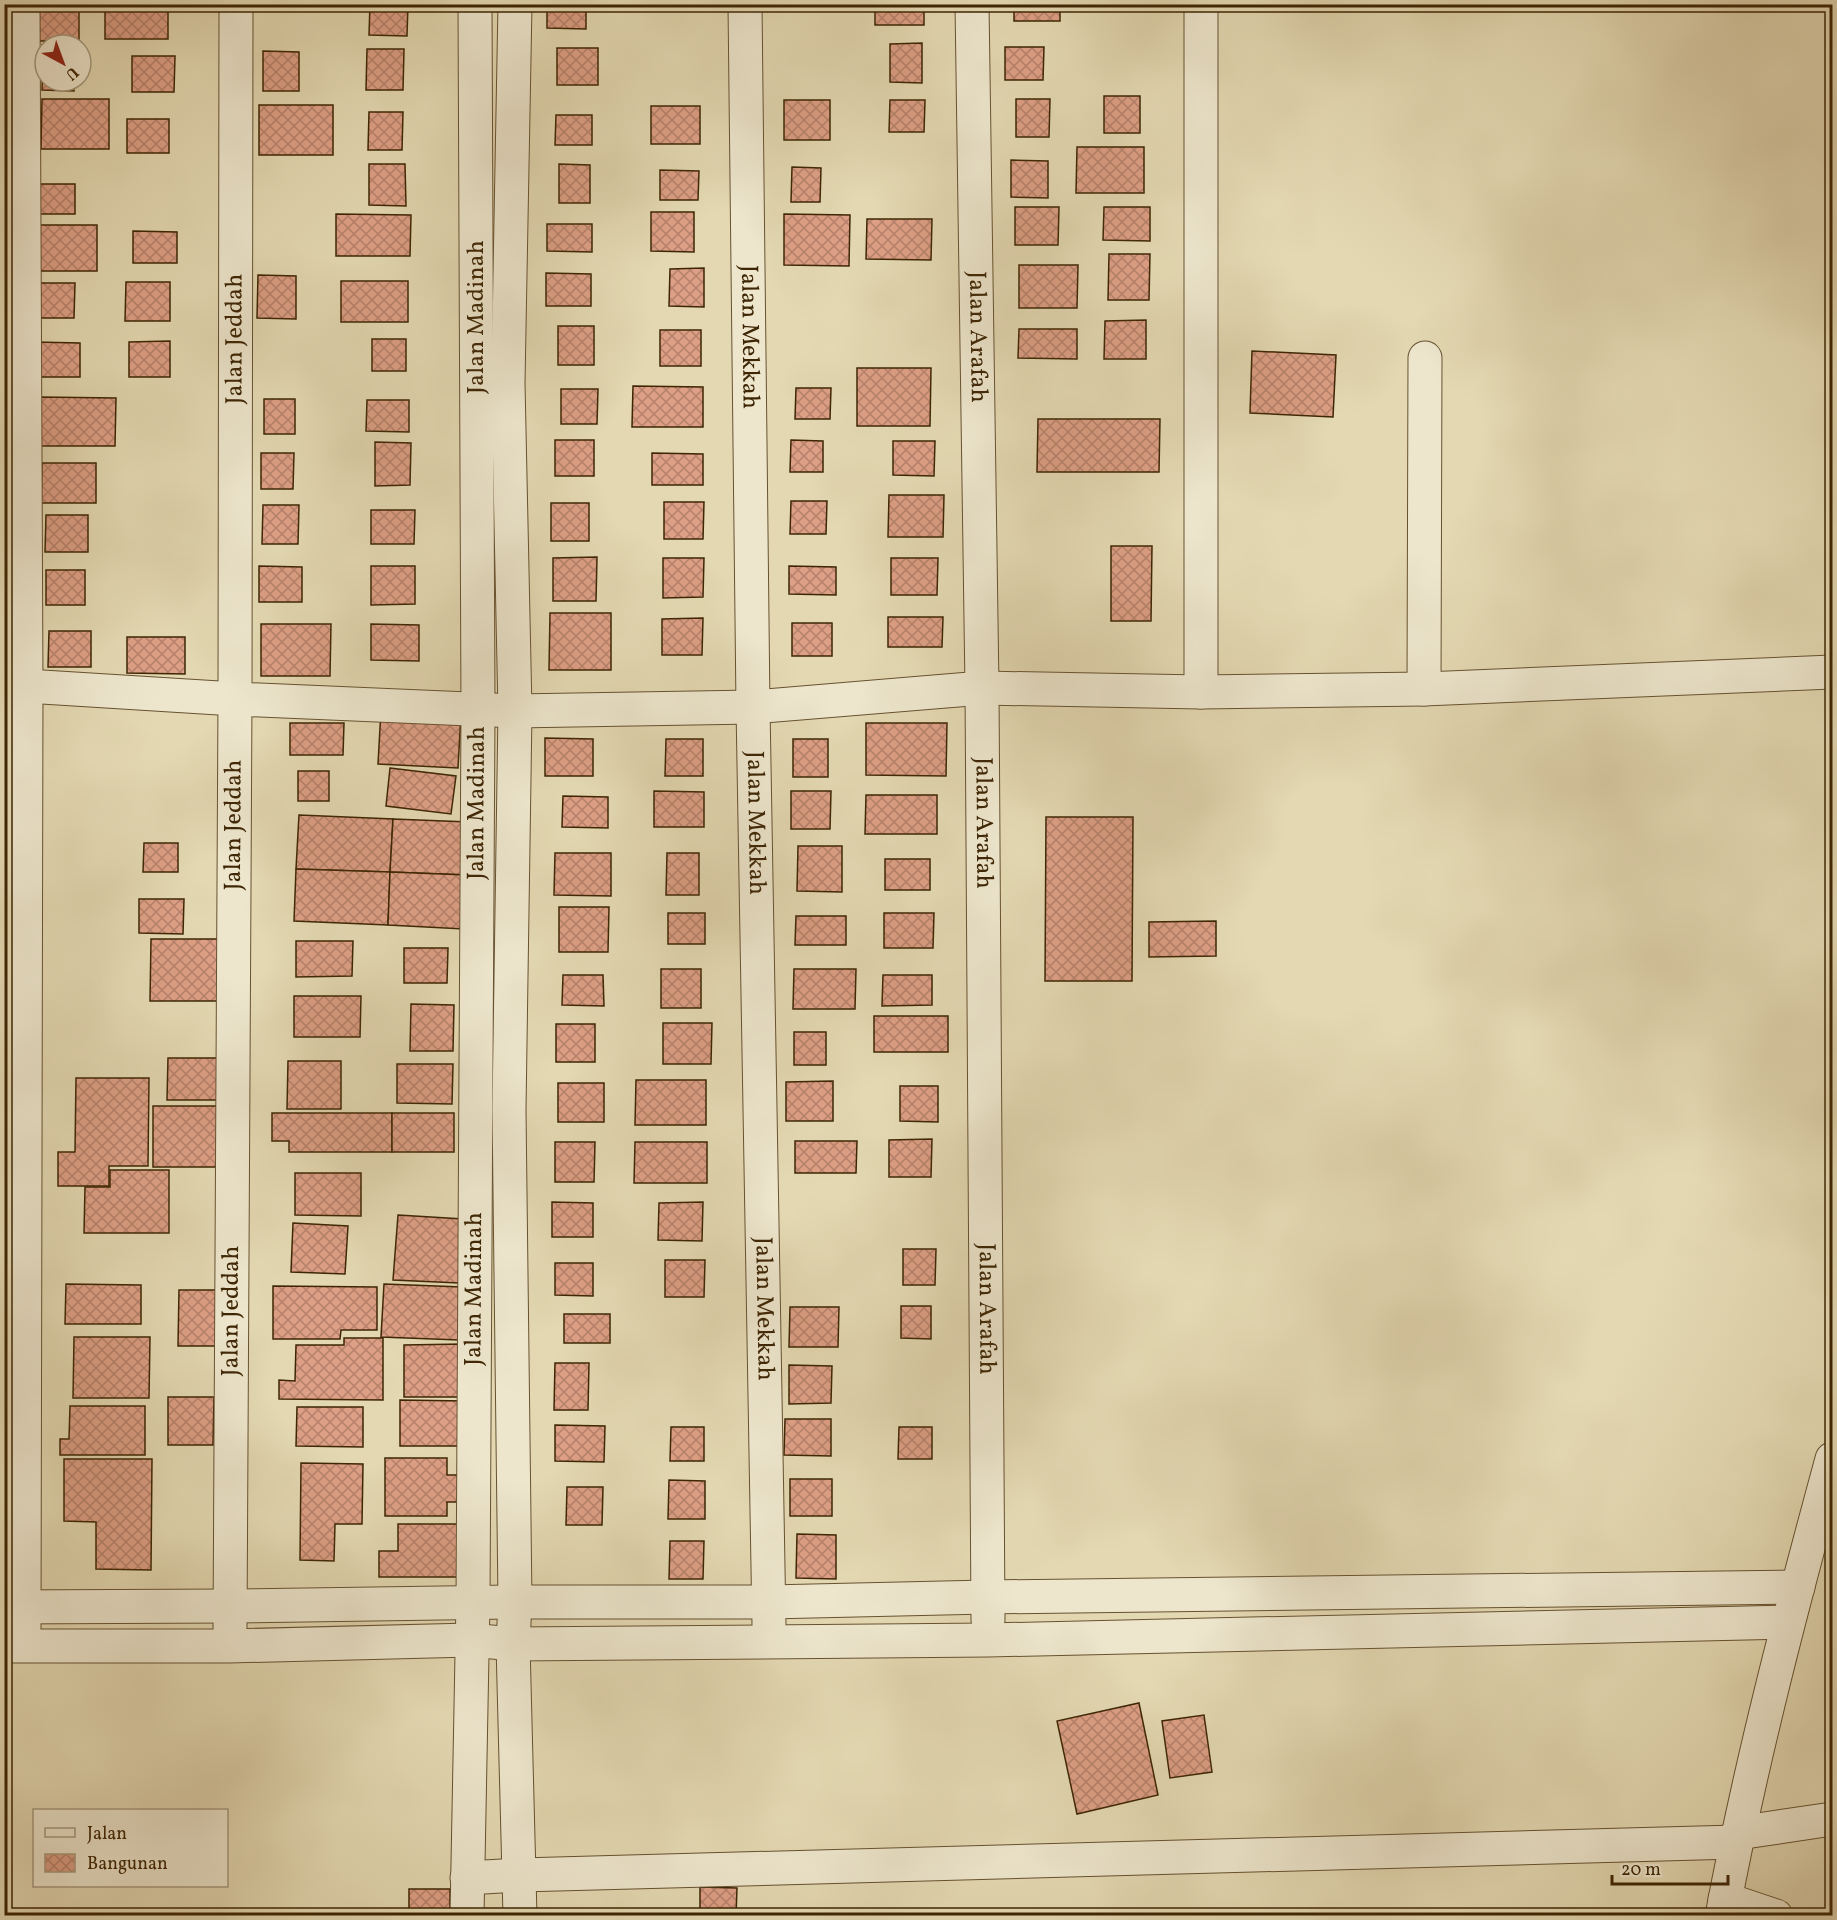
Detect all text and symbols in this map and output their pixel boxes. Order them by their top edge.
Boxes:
north arrow [33,33,93,93]
text: U [60,61,83,85]
street label: Jalan Madinah [460,240,494,394]
street label: Jalan Mekkah [731,265,767,409]
street label: Jalan Arafah [959,271,995,403]
street label: Jalan Jeddah [218,274,253,404]
street label: Jalan Madinah [460,726,495,880]
street label: Jalan Mekkah [737,751,773,895]
street label: Jalan Arafah [965,757,1000,889]
street label: Jalan Jeddah [217,760,252,891]
street label: Jalan Madinah [457,1212,492,1366]
street label: Jalan Mekkah [745,1237,782,1381]
street label: Jalan Arafah [969,1243,1003,1375]
street label: Jalan Jeddah [214,1246,249,1376]
legend [33,1809,228,1887]
text: Jalan [87,1822,127,1847]
scale bar [1612,1848,1728,1886]
text: Bangunan [87,1852,168,1877]
text: 20 m [1621,1858,1661,1883]

